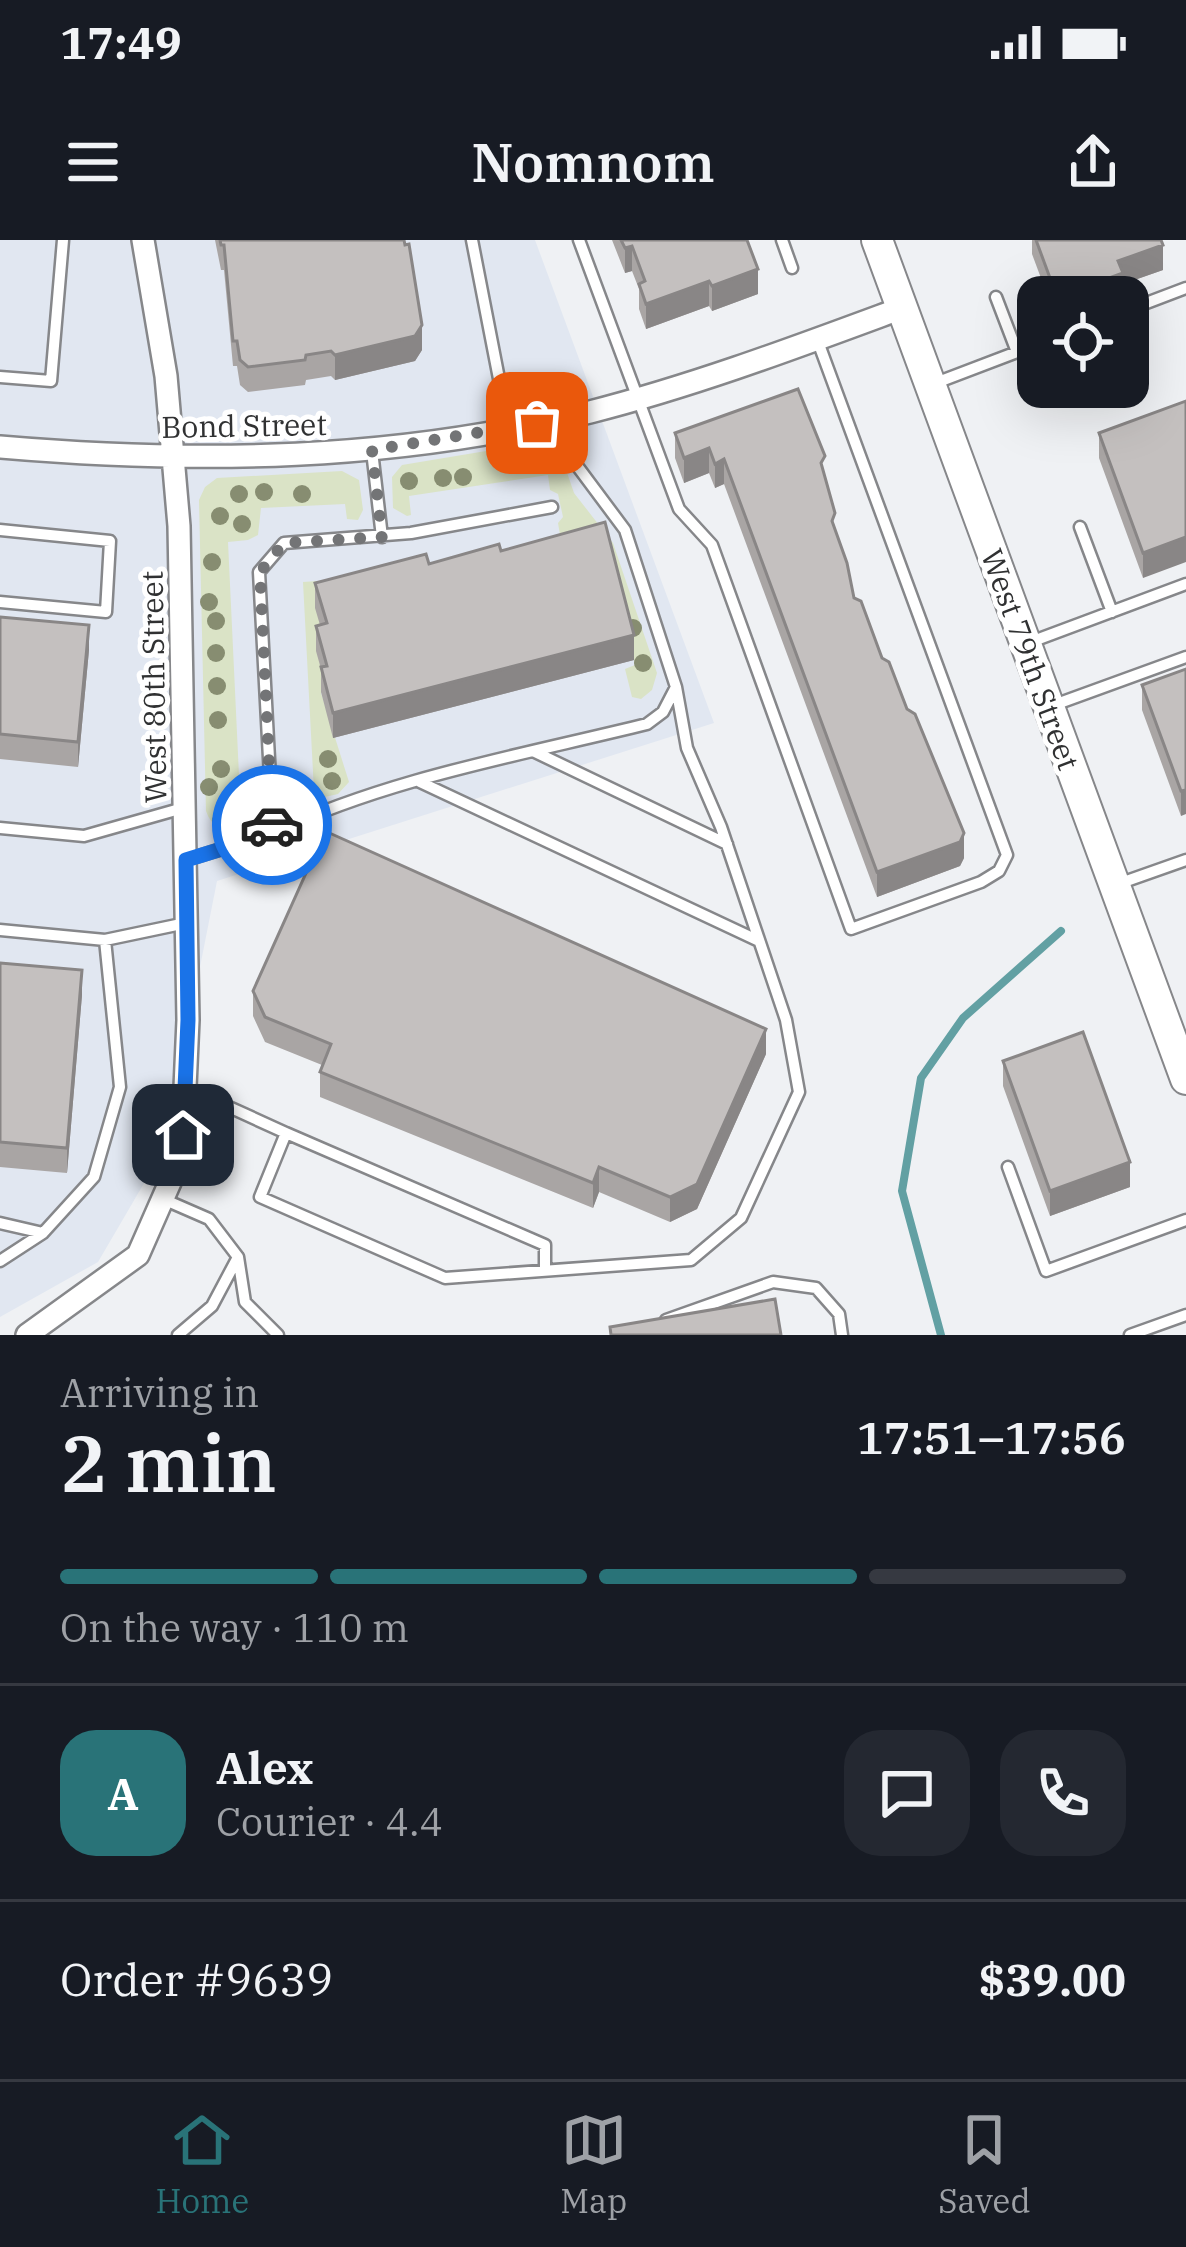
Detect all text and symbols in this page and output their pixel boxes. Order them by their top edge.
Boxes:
text: 17:49 [60,13,182,71]
text: Nomnom [471,127,715,197]
icon: menu [60,129,126,195]
icon: share [1060,129,1126,195]
map controls [1017,276,1149,408]
button: locate [1017,276,1149,408]
pin [486,372,588,474]
icon: bag [504,390,570,456]
street label: Bond Street [161,404,327,446]
street label: West 79th Street [973,543,1089,775]
street label: West 80th Street [131,571,175,803]
courier [212,765,332,885]
icon: car [239,792,305,858]
pin [132,1084,234,1186]
icon: home [150,1102,216,1168]
text: Arriving in [60,1367,259,1418]
text: 17:51–17:56 [857,1408,1126,1466]
text: 2 min [60,1412,277,1513]
text: On the way · 110 m [60,1602,409,1653]
button: chat [844,1730,970,1856]
button: phone [1000,1730,1126,1856]
text: Alex [216,1738,313,1796]
text: A [107,1764,139,1822]
text: Courier · 4.4 [216,1796,443,1847]
text: Order #9639 [60,1950,333,2008]
text: $39.00 [979,1950,1126,2008]
tab: Home [155,2107,249,2222]
tab: Map [560,2107,627,2222]
tab: Saved [938,2107,1031,2222]

